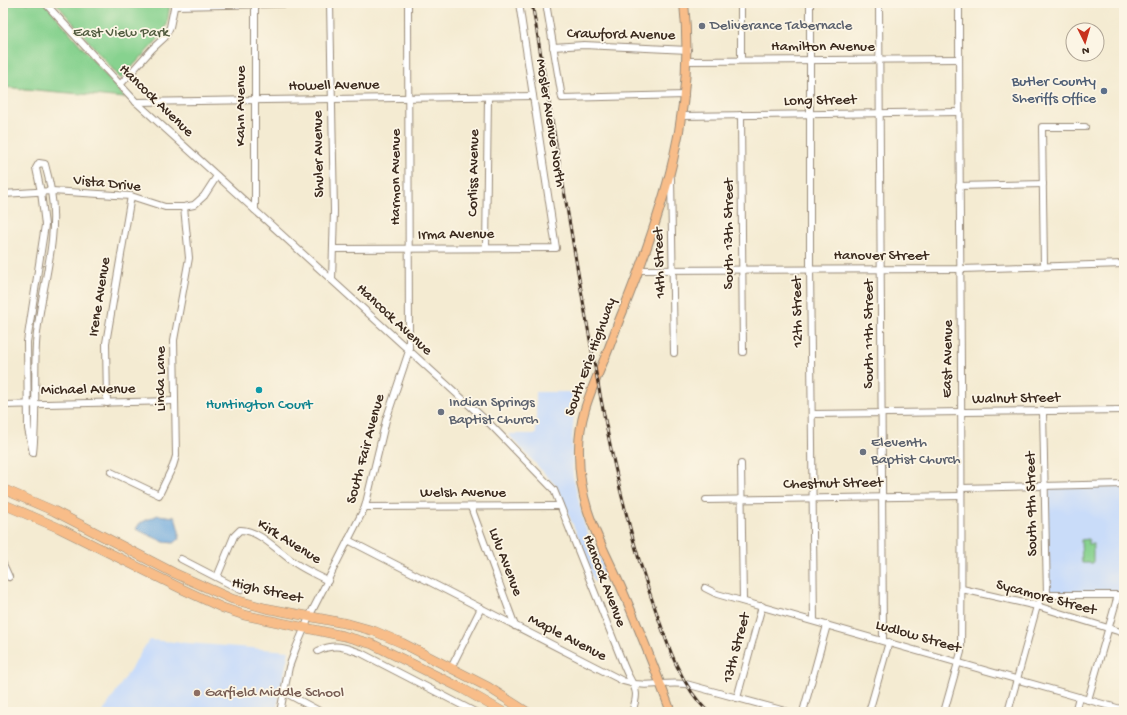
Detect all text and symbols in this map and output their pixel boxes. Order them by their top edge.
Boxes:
place label: Deliverance Tabernacle [709,17,853,35]
marker: Deliverance Tabernacle [697,21,707,31]
north arrow [1065,22,1105,62]
park label: East View Park [73,24,170,42]
street label: Crawford Avenue [567,25,676,45]
street label: Hamilton Avenue [771,38,875,56]
text: N [1082,44,1090,56]
street label: Mosler Avenue North [531,58,569,188]
street label: Hancock Avenue [115,61,197,141]
street label: Kahn Avenue [232,66,250,146]
place label: Butler County Sheriffs Office [1011,73,1097,108]
street label: Howell Avenue [288,76,380,96]
marker: Butler County Sheriffs Office [1099,86,1109,96]
street label: Long Street [784,91,858,111]
street label: Shuler Avenue [309,110,329,198]
street label: Harmon Avenue [387,129,405,225]
street label: Corliss Avenue [464,129,484,217]
street label: Vista Drive [71,171,142,197]
street label: South 13th Street [720,177,738,290]
street label: Irma Avenue [418,225,495,245]
street label: 14th Street [650,225,670,300]
street label: Hanover Street [833,247,930,265]
street label: Irene Avenue [85,256,115,338]
street label: 12th Street [788,274,808,349]
street label: South 11th Street [860,277,878,389]
street label: Hancock Avenue [352,280,436,360]
street label: South Erie Highway [561,295,621,419]
street label: East Avenue [938,320,958,398]
street label: Linda Lane [152,346,170,412]
street label: Michael Avenue [40,380,136,400]
marker: Huntington Court [254,385,264,395]
street label: Walnut Street [972,389,1062,409]
street label: South Fair Avenue [343,392,389,506]
place label: Indian Springs Baptist Church [448,394,539,429]
place label: Huntington Court [206,396,314,414]
marker: Indian Springs Baptist Church [436,407,446,417]
place label: Eleventh Baptist Church [870,434,961,469]
marker: Eleventh Baptist Church [858,447,868,457]
street label: South 9th Street [1022,450,1042,557]
street label: Chestnut Street [783,474,885,494]
street label: Welsh Avenue [420,484,506,502]
street label: Kirk Avenue [254,515,325,569]
street label: Lulu Avenue [484,525,526,599]
street label: Hancock Avenue [578,532,630,630]
street label: High Street [230,574,306,608]
street label: Sycamore Street [994,576,1100,620]
street label: 13th Street [719,609,755,686]
street label: Maple Avenue [525,610,610,666]
street label: Ludlow Street [873,616,964,658]
place label: Garfield Middle School [205,684,344,702]
marker: Garfield Middle School [192,688,202,698]

